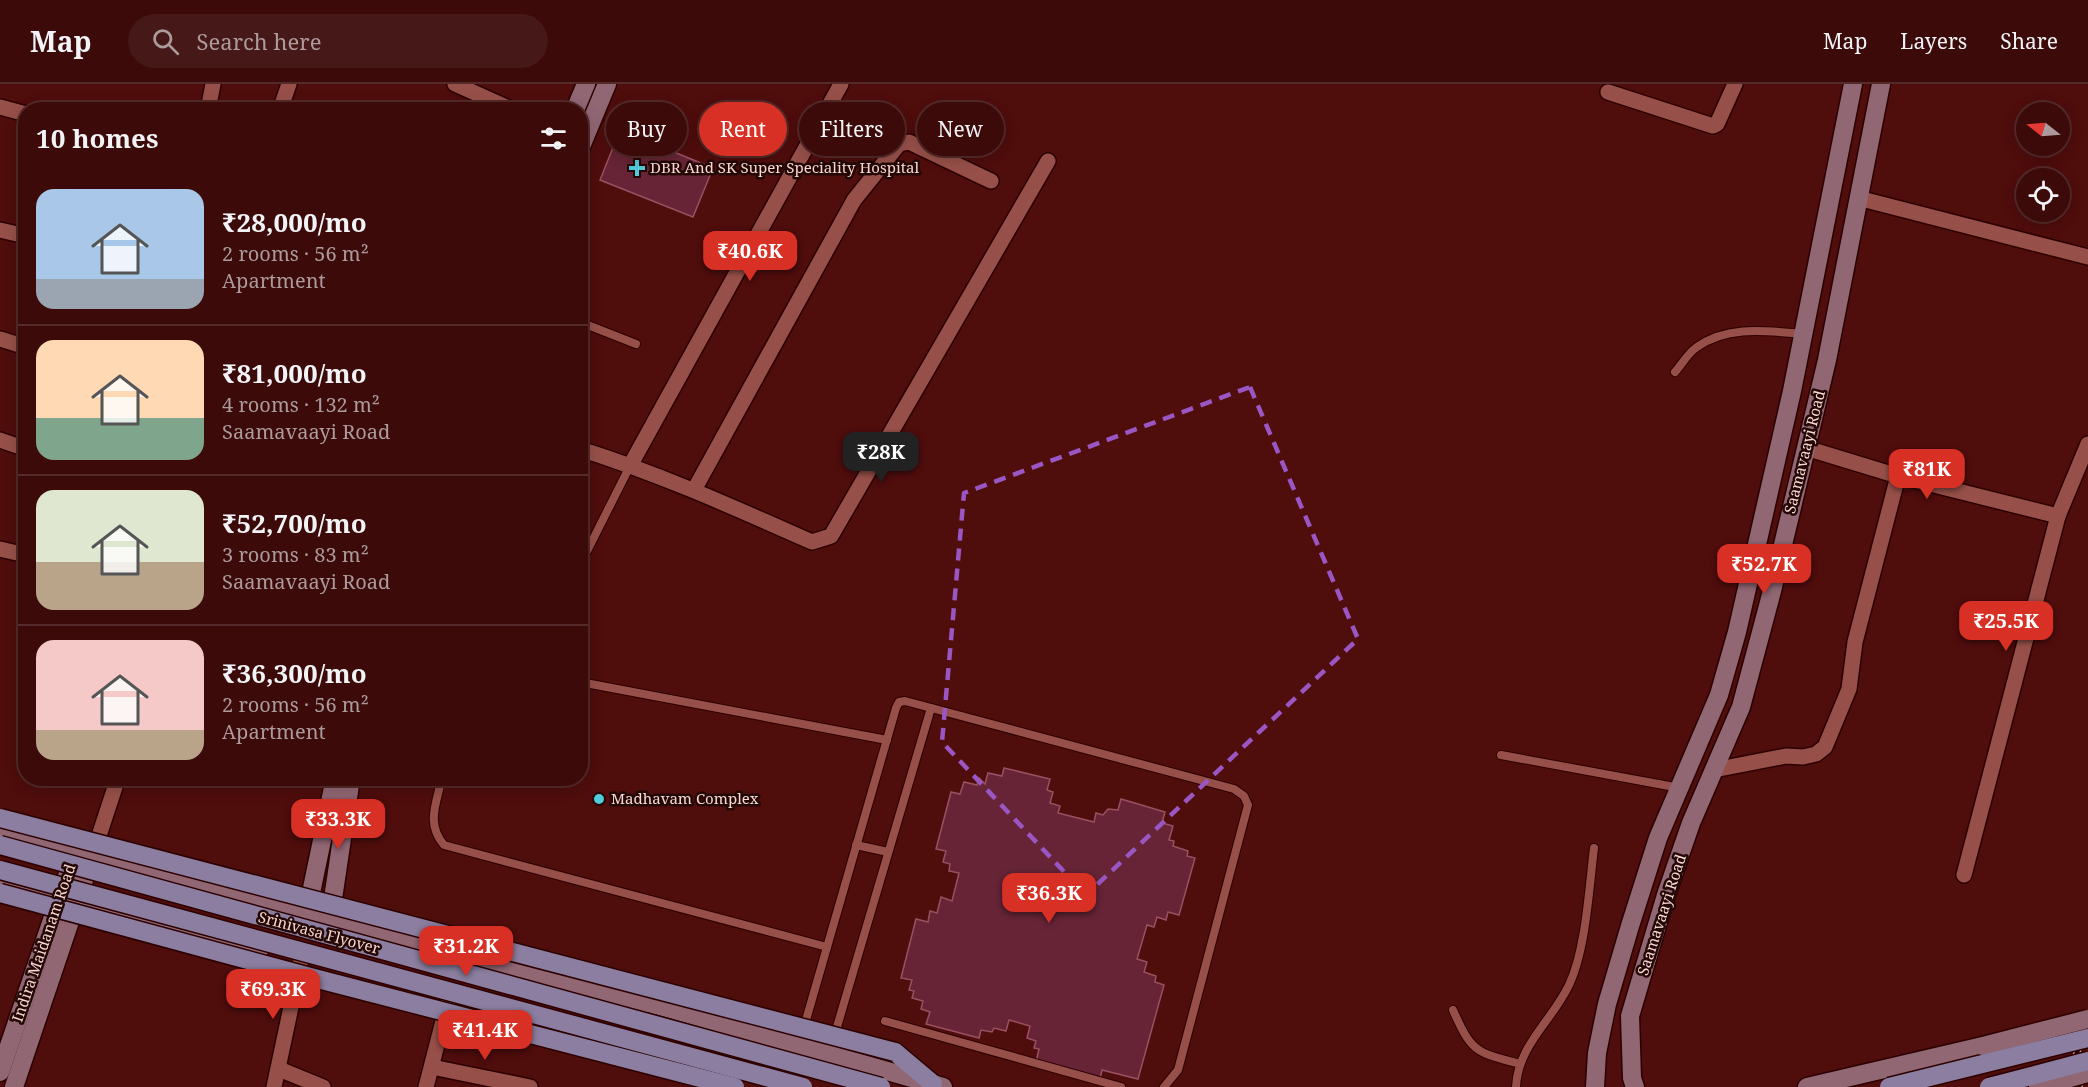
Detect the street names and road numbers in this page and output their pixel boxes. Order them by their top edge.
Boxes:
street label: Saamavaayi Road [1779,388,1829,515]
street label: Saamavaayi Road [1632,852,1690,978]
street label: Indira Maidanam Road [7,861,79,1024]
street label: Srinivasa Flyover [256,906,382,958]

